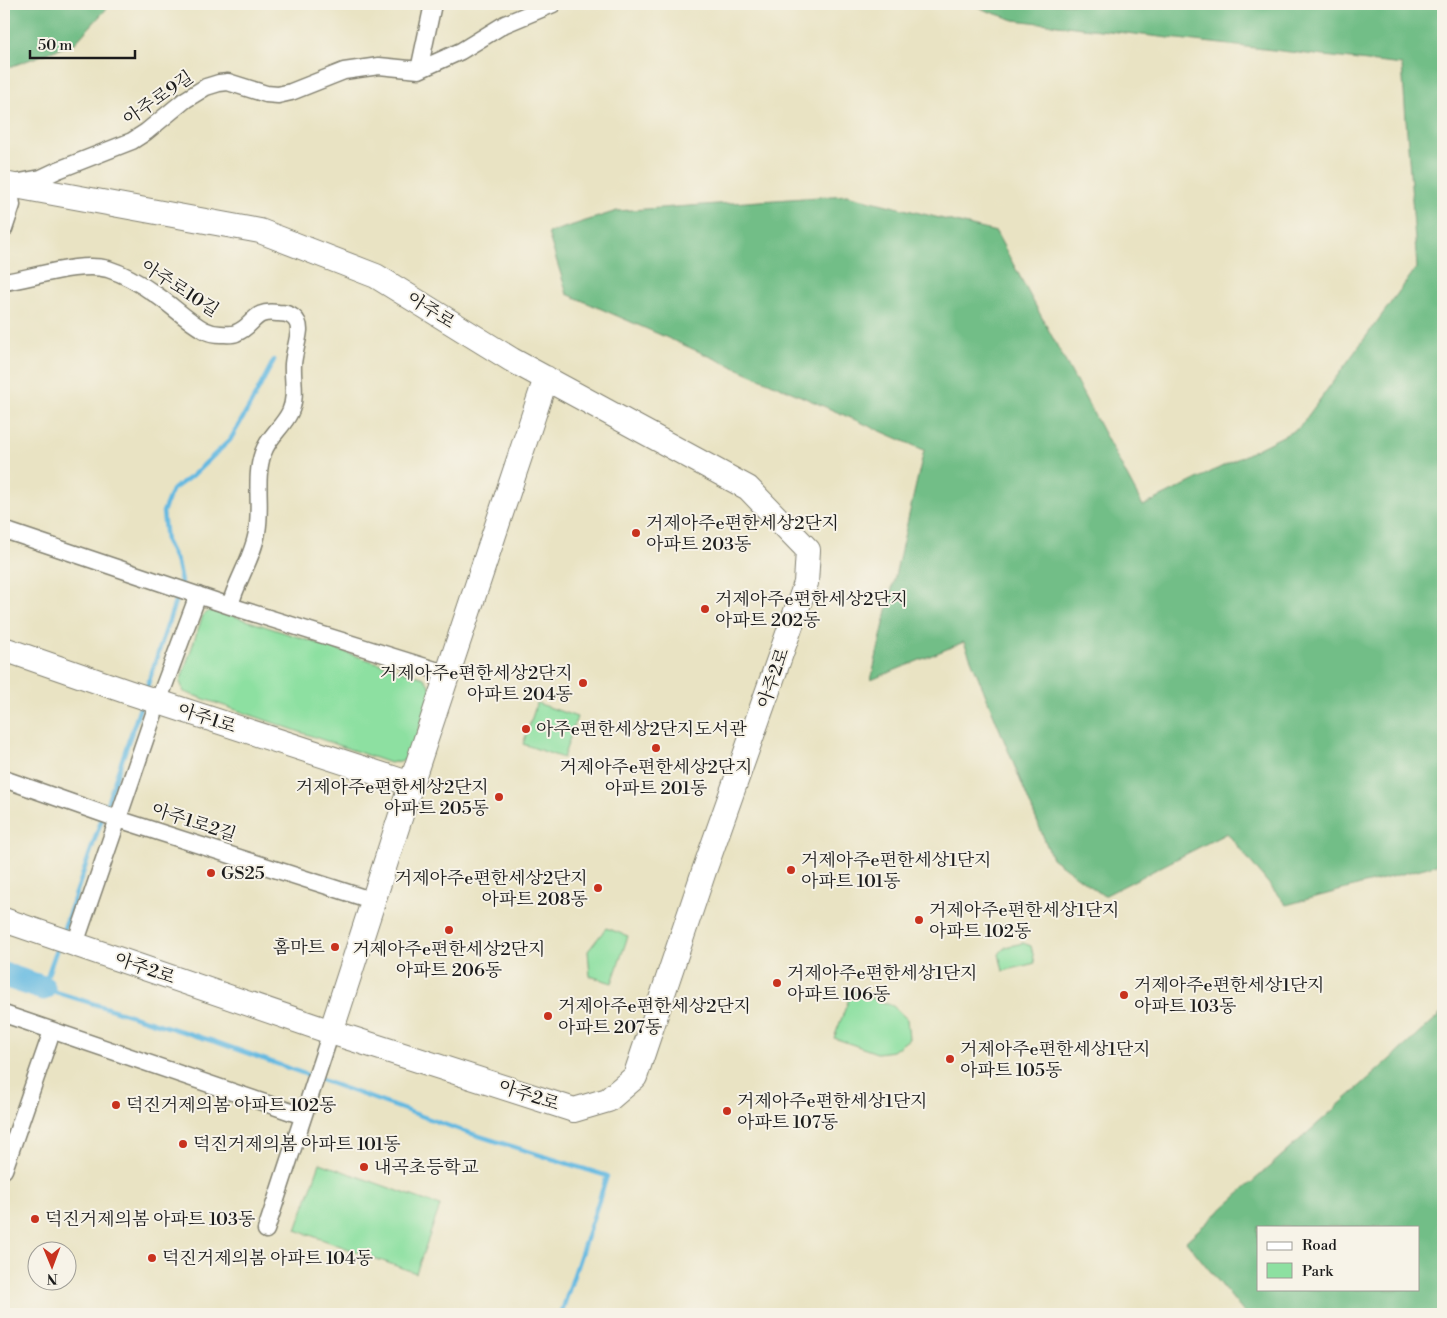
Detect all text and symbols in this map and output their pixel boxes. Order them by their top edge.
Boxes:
scale bar [30,28,135,60]
text: 50 m [38,36,72,55]
street label: 아주로9길 [119,66,198,131]
street label: 아주로10길 [136,255,223,322]
street label: 아주로 [403,287,459,334]
place label: 거제아주e편한세상2단지 아파트 203동 [646,512,839,556]
marker: 거제아주e편한세상2단지 아파트 203동 [630,527,642,539]
place label: 거제아주e편한세상2단지 아파트 202동 [715,588,908,632]
marker: 거제아주e편한세상2단지 아파트 202동 [699,603,711,615]
street label: 아주2로 [752,645,795,711]
place label: 거제아주e편한세상2단지 아파트 204동 [380,662,573,706]
marker: 거제아주e편한세상2단지 아파트 204동 [577,677,589,689]
street label: 아주1로 [175,698,239,739]
place label: 아주e편한세상2단지도서관 [536,718,747,741]
marker: 아주e편한세상2단지도서관 [520,723,532,735]
marker: 거제아주e편한세상2단지 아파트 201동 [650,742,662,754]
place label: 거제아주e편한세상2단지 아파트 201동 [559,756,753,800]
place label: 거제아주e편한세상2단지 아파트 205동 [296,776,489,820]
marker: 거제아주e편한세상2단지 아파트 205동 [493,791,505,803]
street label: 아주1로2길 [149,798,239,847]
place label: 거제아주e편한세상1단지 아파트 101동 [801,849,992,893]
place label: GS25 [221,862,265,885]
marker: 거제아주e편한세상1단지 아파트 101동 [785,864,797,876]
marker: GS25 [205,867,217,879]
place label: 거제아주e편한세상2단지 아파트 208동 [395,867,588,911]
marker: 거제아주e편한세상2단지 아파트 208동 [592,882,604,894]
place label: 거제아주e편한세상1단지 아파트 102동 [929,899,1120,943]
marker: 거제아주e편한세상1단지 아파트 102동 [913,914,925,926]
marker: 거제아주e편한세상2단지 아파트 206동 [443,924,455,936]
place label: 홈마트 [273,936,326,959]
place label: 거제아주e편한세상2단지 아파트 206동 [352,938,546,982]
marker: 홈마트 [329,941,341,953]
street label: 아주2로 [112,947,178,990]
place label: 거제아주e편한세상1단지 아파트 106동 [787,962,978,1006]
place label: 거제아주e편한세상1단지 아파트 103동 [1134,974,1325,1018]
marker: 거제아주e편한세상1단지 아파트 106동 [771,977,783,989]
marker: 거제아주e편한세상1단지 아파트 103동 [1118,989,1130,1001]
place label: 거제아주e편한세상2단지 아파트 207동 [558,995,751,1039]
marker: 거제아주e편한세상2단지 아파트 207동 [542,1010,554,1022]
place label: 거제아주e편한세상1단지 아파트 105동 [960,1038,1151,1082]
marker: 거제아주e편한세상1단지 아파트 105동 [944,1053,956,1065]
street label: 아주2로 [496,1075,562,1116]
place label: 거제아주e편한세상1단지 아파트 107동 [737,1090,928,1134]
place label: 덕진거제의봄 아파트 102동 [126,1094,336,1117]
marker: 덕진거제의봄 아파트 102동 [110,1099,122,1111]
marker: 거제아주e편한세상1단지 아파트 107동 [721,1105,733,1117]
place label: 덕진거제의봄 아파트 101동 [193,1133,401,1156]
marker: 덕진거제의봄 아파트 101동 [177,1138,189,1150]
place label: 내곡초등학교 [374,1156,479,1179]
marker: 내곡초등학교 [358,1161,370,1173]
place label: 덕진거제의봄 아파트 103동 [45,1208,255,1231]
marker: 덕진거제의봄 아파트 103동 [29,1213,41,1225]
legend [1257,1226,1420,1290]
text: Road [1302,1236,1337,1255]
north arrow [28,1240,78,1290]
place label: 덕진거제의봄 아파트 104동 [162,1247,373,1270]
marker: 덕진거제의봄 아파트 104동 [146,1252,158,1264]
text: Park [1302,1262,1334,1281]
text: N [47,1269,58,1287]

